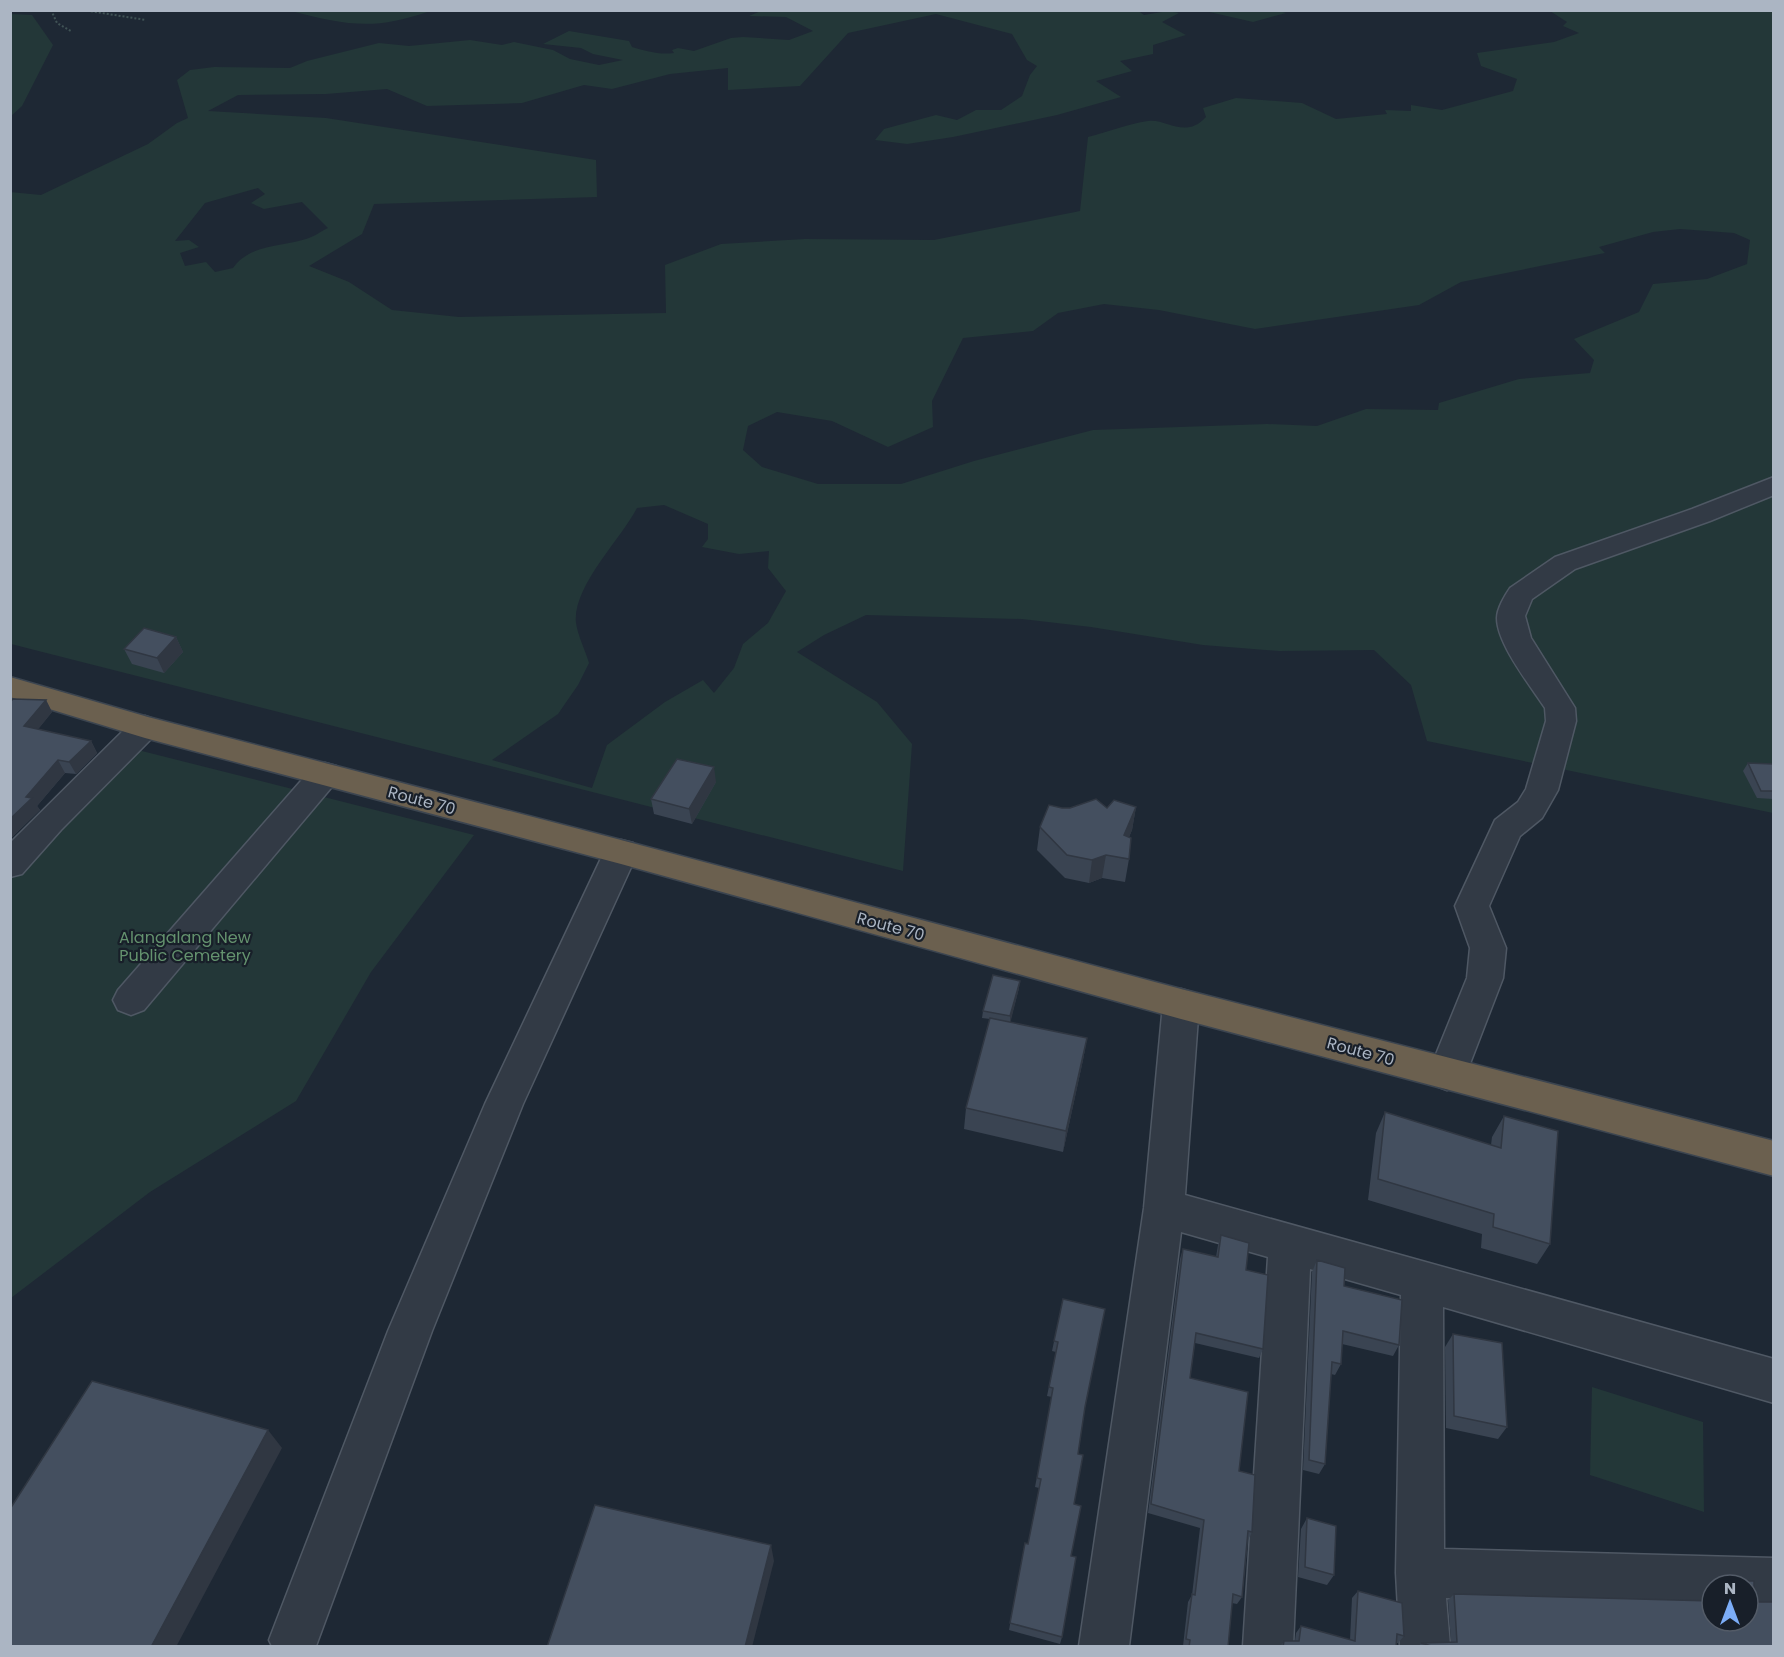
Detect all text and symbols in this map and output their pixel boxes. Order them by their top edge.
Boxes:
street label: Route 70 [386,780,458,821]
street label: Route 70 [855,906,927,947]
park label: Alangalang New Public Cemetery [119,926,251,967]
street label: Route 70 [1325,1031,1397,1072]
north arrow [1700,1573,1760,1633]
text: N [1724,1577,1736,1600]

